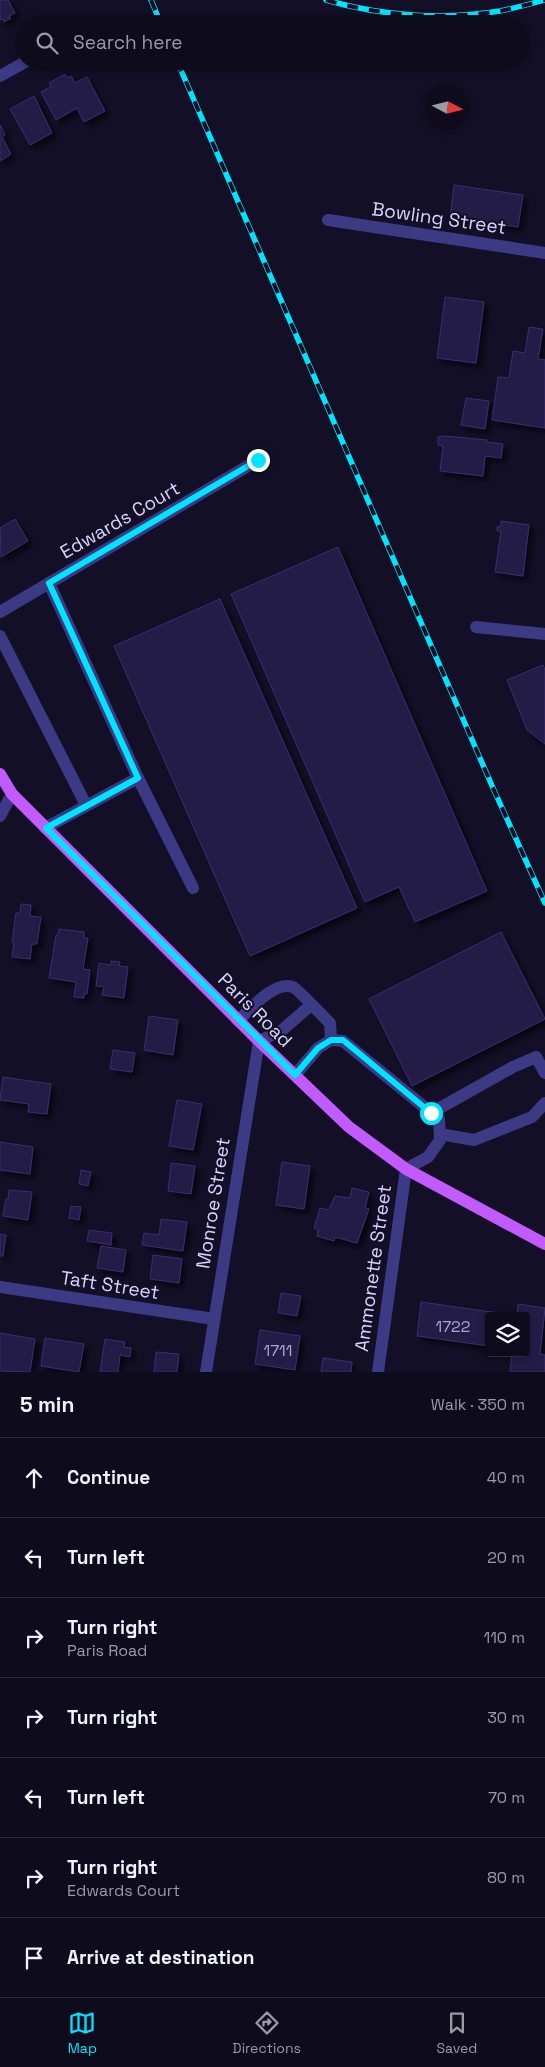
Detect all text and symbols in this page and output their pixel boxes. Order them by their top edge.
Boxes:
search box [15,15,530,70]
icon: search [33,29,61,57]
text: Search here [73,30,183,55]
north arrow [425,85,470,130]
street label: Bowling Street [370,196,508,240]
route end [247,449,270,472]
street label: Edwards Court [56,476,184,564]
street label: Paris Road [212,967,298,1053]
route start [420,1102,443,1125]
street label: Monroe Street [190,1136,236,1270]
street label: Ammonette Street [349,1183,397,1353]
street label: Taft Street [59,1265,161,1305]
map controls [485,1312,530,1357]
button: layers [485,1312,530,1357]
house number: 1722 [436,1316,470,1337]
house number: 1711 [264,1340,292,1361]
text: 5 min [20,1391,74,1418]
text: Walk · 350 m [431,1394,525,1415]
icon: ahead [20,1464,48,1492]
text: Continue [67,1465,150,1490]
text: 40 m [487,1467,525,1488]
icon: left [20,1544,48,1572]
text: Turn left [67,1545,145,1570]
text: 20 m [487,1547,525,1568]
text: Turn right [67,1615,157,1640]
icon: right [20,1624,48,1652]
text: 110 m [483,1627,525,1648]
text: Paris Road [67,1640,147,1661]
icon: right [20,1704,48,1732]
text: Turn right [67,1705,157,1730]
text: 30 m [487,1707,525,1728]
icon: left [20,1784,48,1812]
text: Turn left [67,1785,145,1810]
text: 70 m [488,1787,525,1808]
text: Turn right [67,1855,157,1880]
icon: right [20,1864,48,1892]
text: 80 m [487,1867,525,1888]
text: Edwards Court [67,1880,180,1901]
icon: arrive [20,1944,48,1972]
text: Arrive at destination [67,1945,255,1970]
tab: Map [68,2009,97,2057]
tab: Directions [232,2009,301,2057]
tab: Saved [436,2009,477,2057]

